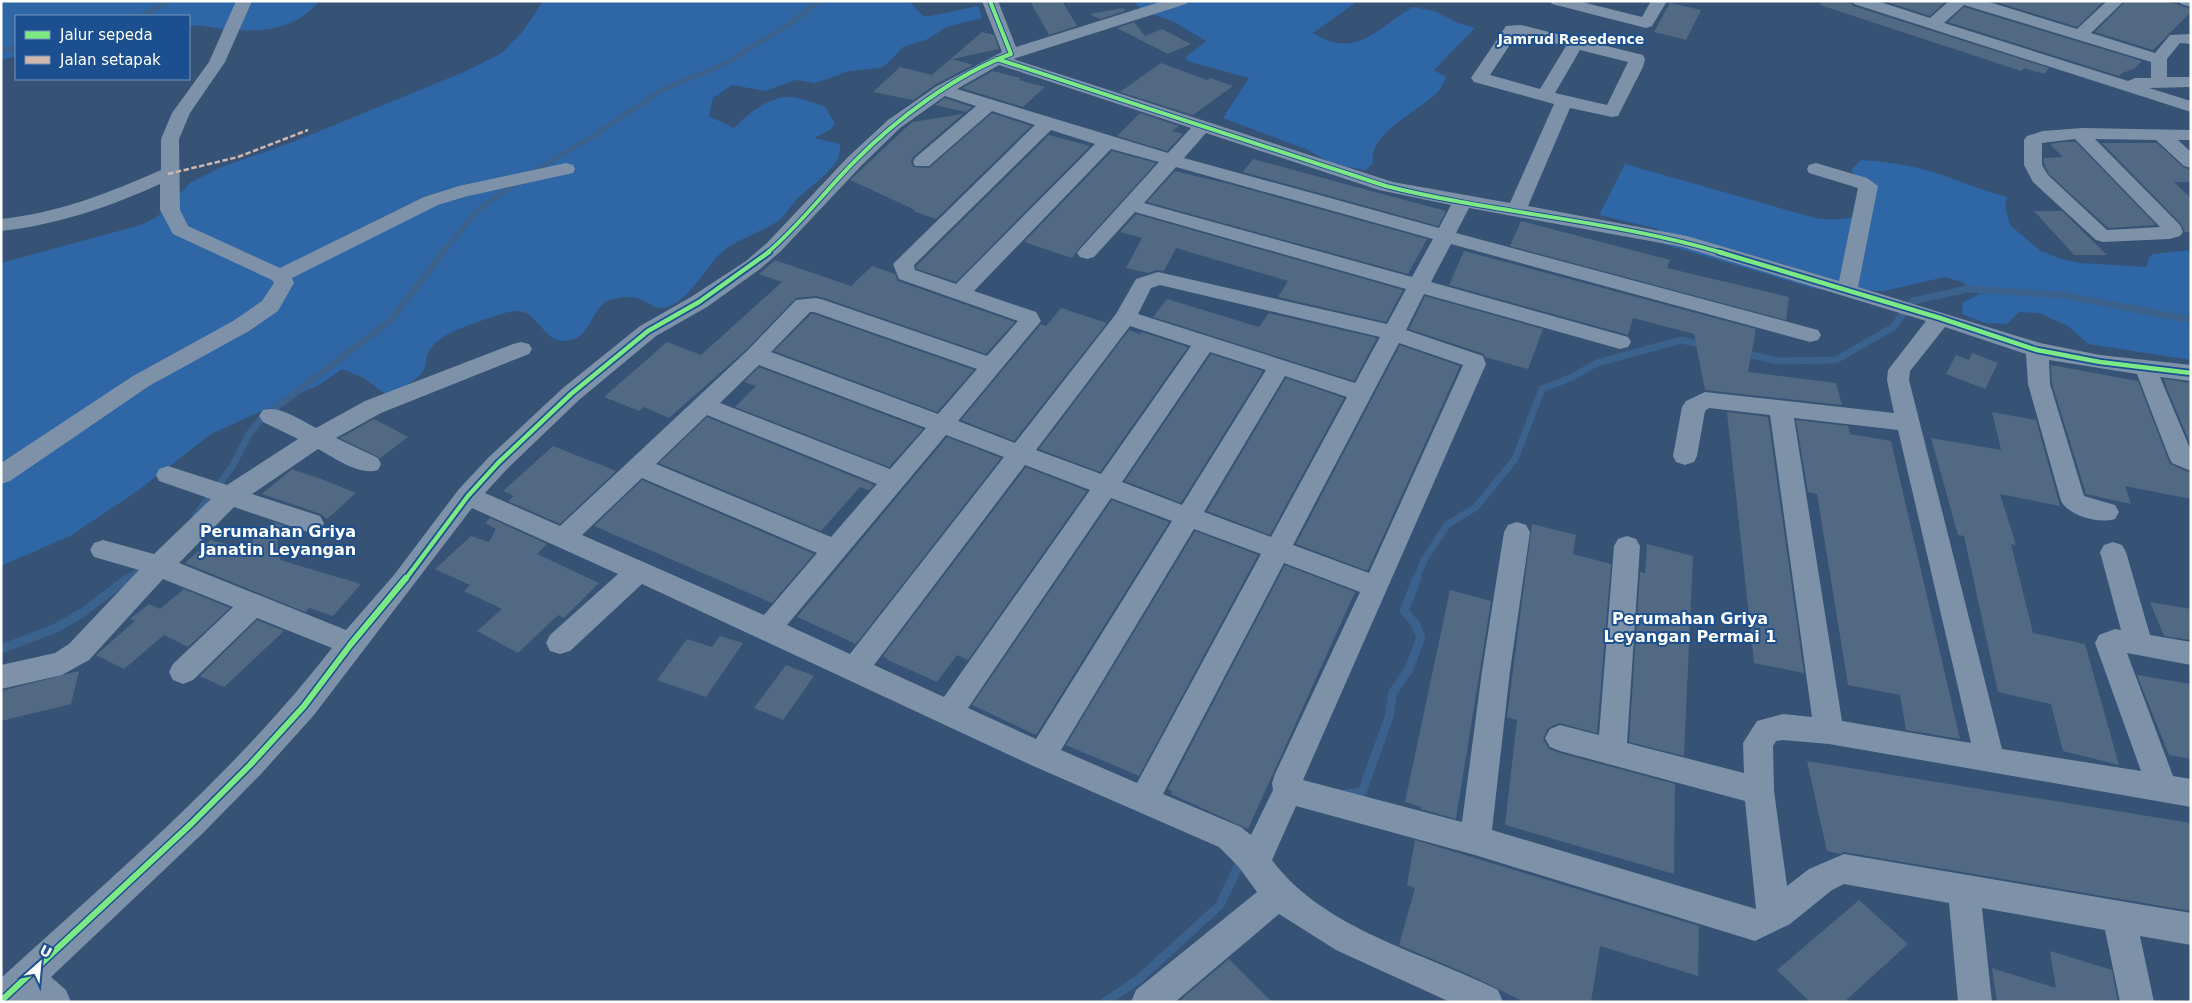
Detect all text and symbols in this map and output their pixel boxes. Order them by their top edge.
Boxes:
legend [15,15,190,80]
text: Jalur sepeda [59,26,153,44]
district label: Jamrud Resedence [1497,31,1644,47]
text: Jalan setapak [59,51,161,69]
district label: Perumahan Griya Janatin Leyangan [199,522,356,559]
district label: Perumahan Griya Leyangan Permai 1 [1604,609,1777,646]
north arrow [15,938,65,988]
text: U [37,942,55,961]

